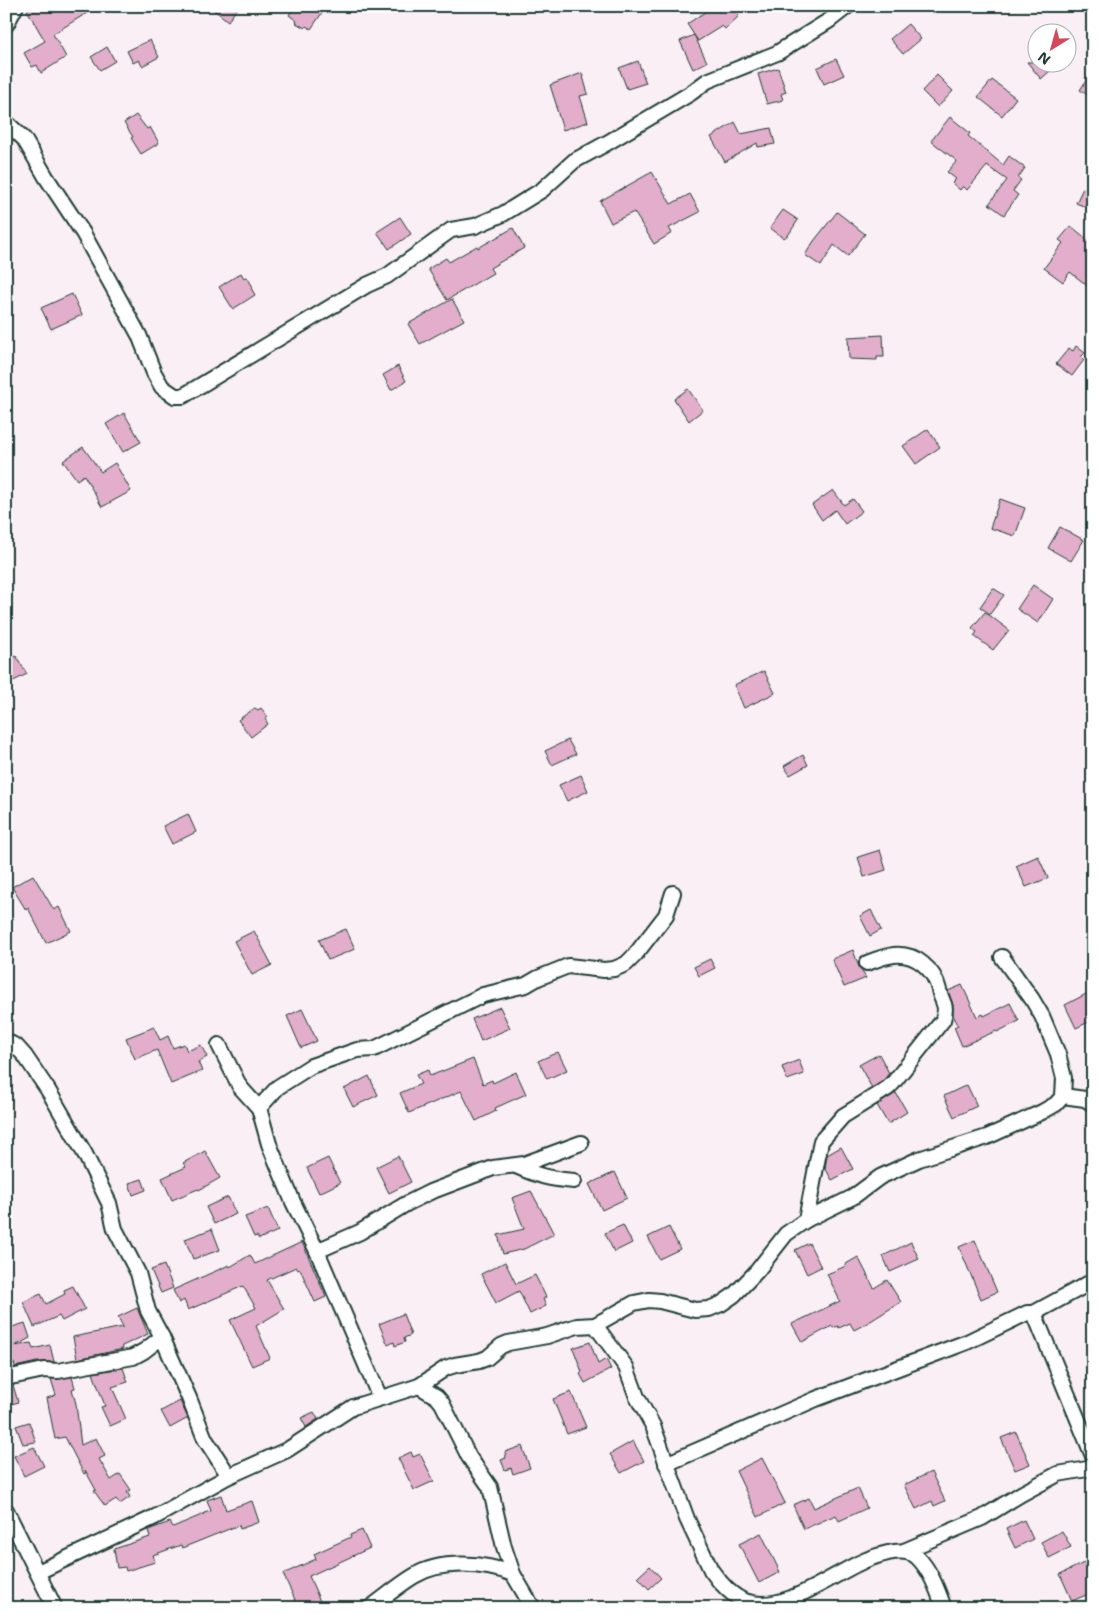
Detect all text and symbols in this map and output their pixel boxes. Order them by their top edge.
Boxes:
north arrow [1026,22,1076,72]
text: N [1034,48,1054,69]

